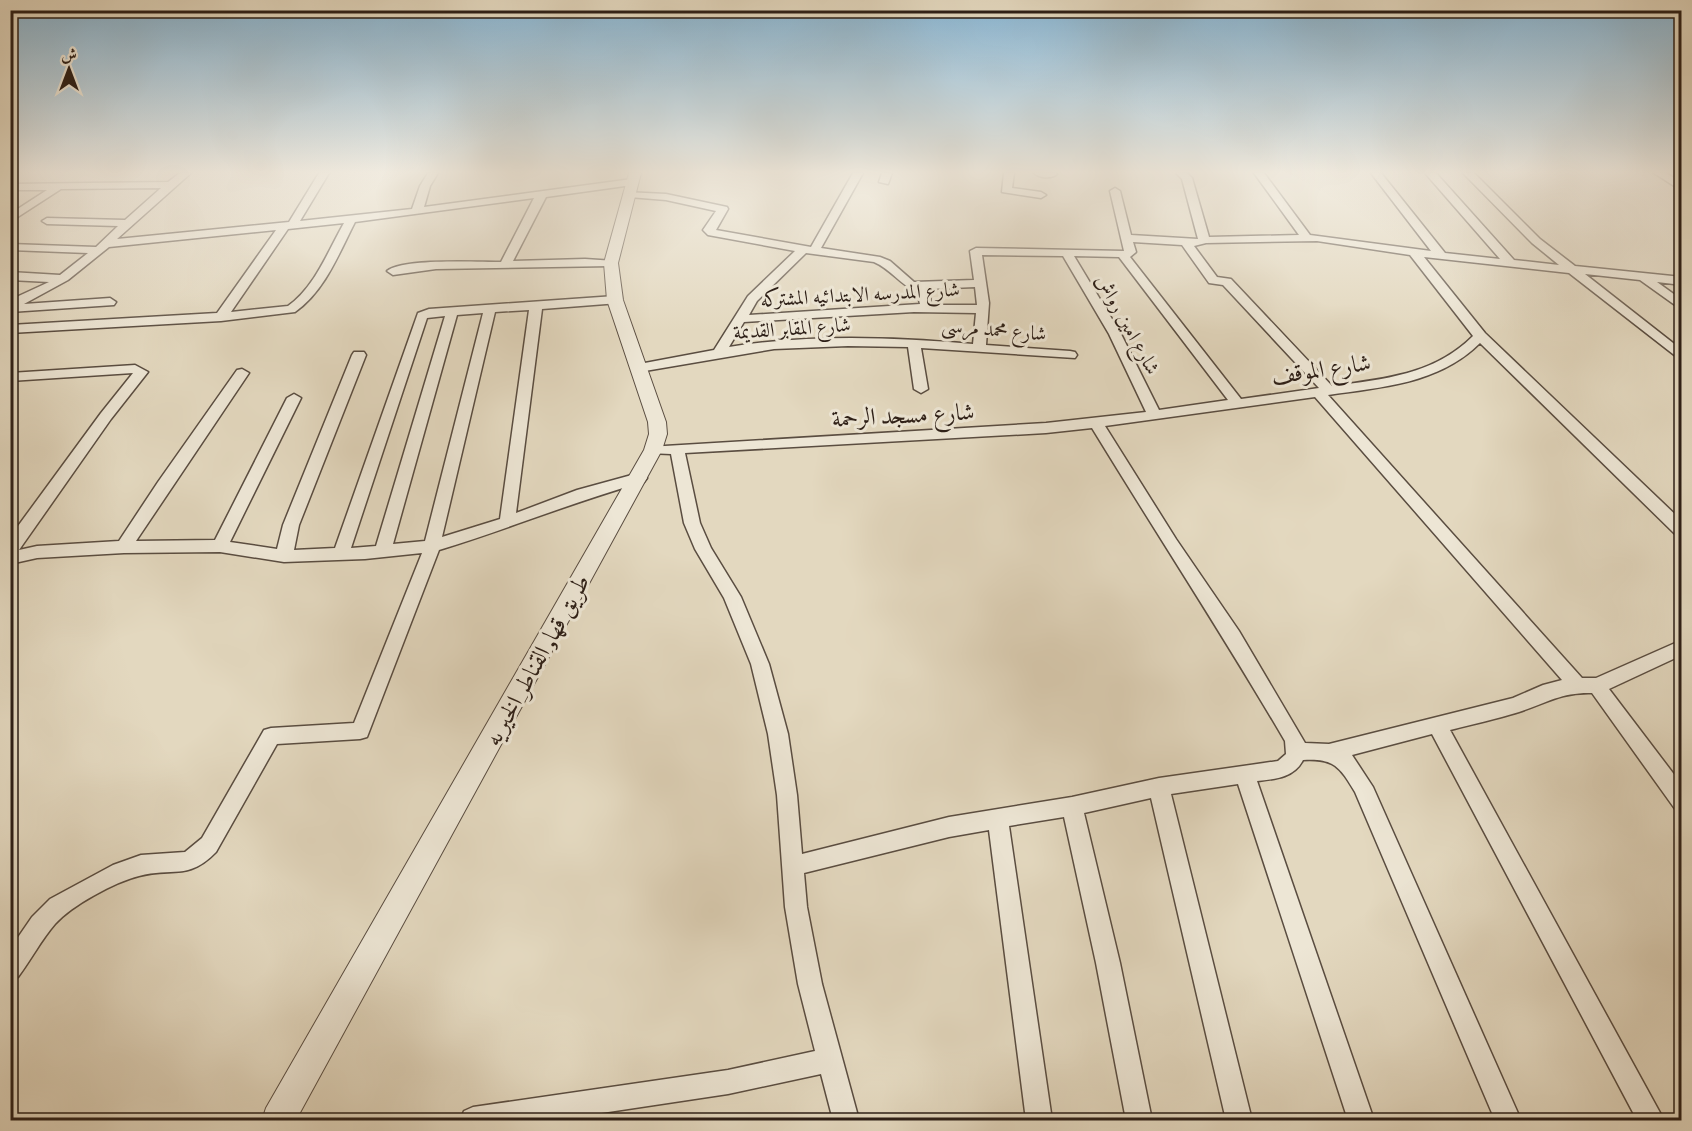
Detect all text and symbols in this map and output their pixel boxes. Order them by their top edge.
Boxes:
north arrow [39,39,99,99]
text: ش [61,45,77,64]
street label: شارع امين رواش [1085,270,1165,381]
street label: شارع المدرسه الابتدائيه المشتركه [760,277,961,317]
street label: شارع المقابر القديمة [733,312,852,350]
street label: شارع محمد مرسى [940,312,1047,352]
street label: شارع الموقف [1269,347,1373,396]
street label: شارع مسجد الرحمة [831,396,976,439]
street label: طريق قها, القناطر الخيريه [477,569,597,751]

